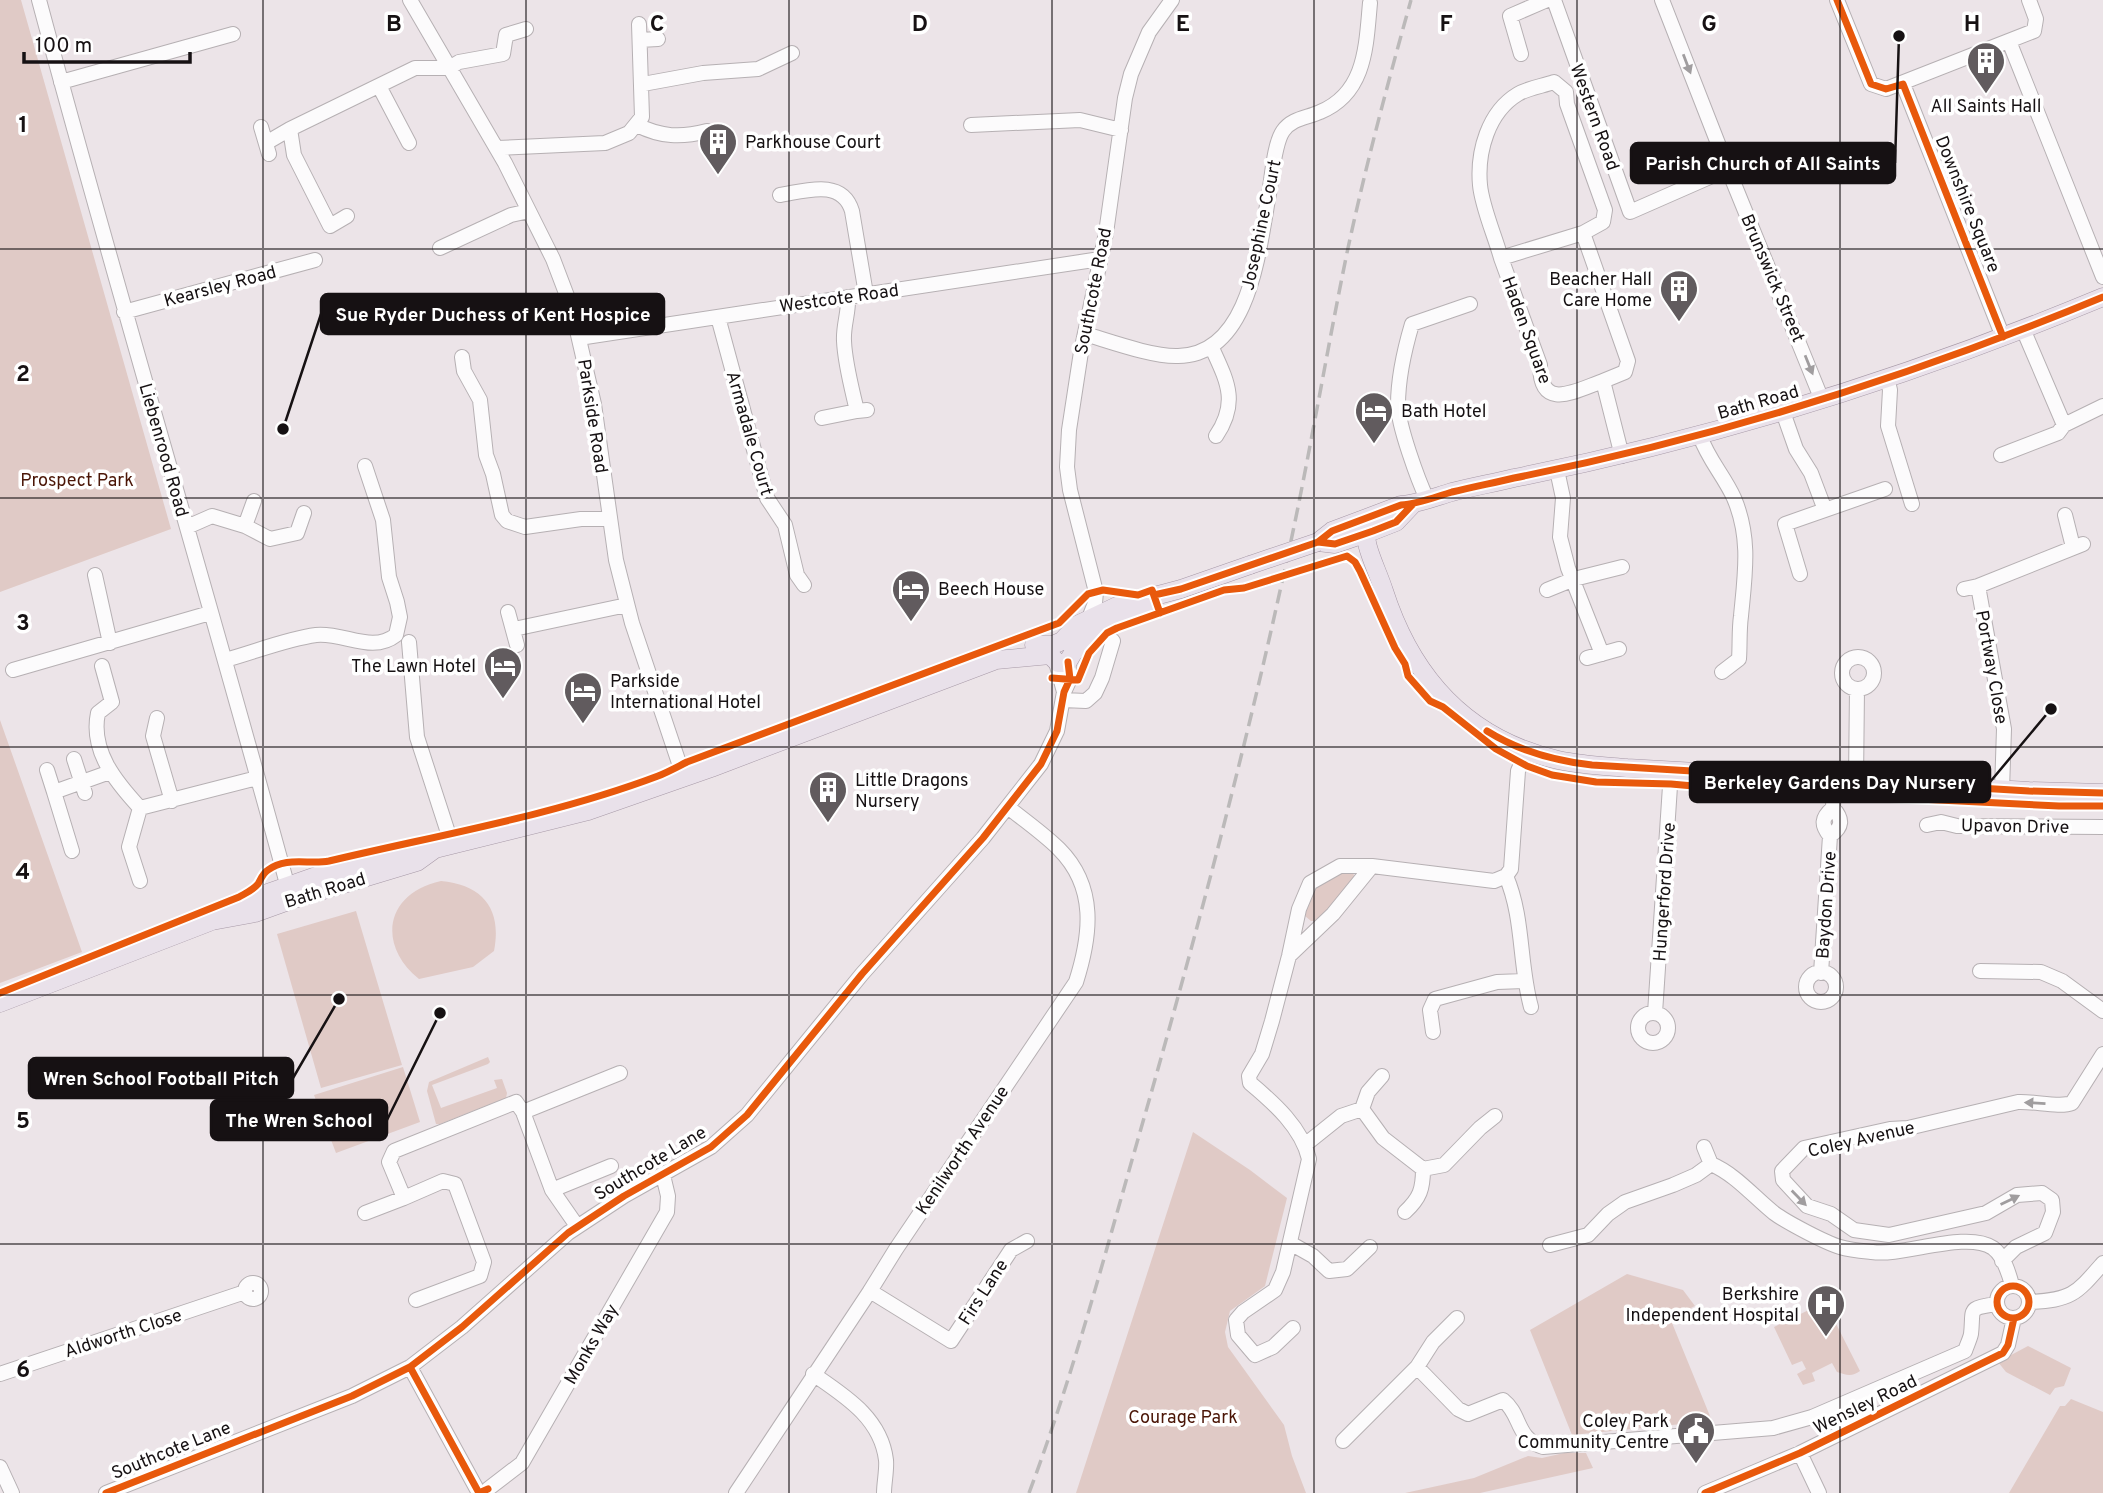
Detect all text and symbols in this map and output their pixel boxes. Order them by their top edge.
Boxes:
text: B [386,11,402,40]
text: C [650,11,664,40]
text: D [912,11,928,40]
text: E [1176,11,1190,40]
text: F [1439,11,1453,40]
text: G [1701,11,1717,40]
text: H [1964,11,1980,40]
scale bar [24,21,191,65]
text: 100 m [35,33,92,60]
building icon: All Saints Hall [1965,40,2007,95]
one-way arrow [1681,53,1692,74]
street label: Western Road [1564,61,1624,174]
place label: All Saints Hall [1931,96,2041,119]
text: 1 [18,112,28,141]
building icon: Parkhouse Court [697,121,739,176]
place label: Parkhouse Court [745,132,881,155]
street label: Downshire Square [1929,133,2005,276]
callout: Parish Church of All Saints [1631,143,1895,183]
text: Parish Church of All Saints [1645,153,1881,177]
street label: Josephine Court [1237,158,1288,293]
street label: Brunswick Street [1734,211,1809,346]
street label: Southcote Road [1071,226,1118,357]
street label: Kearsley Road [162,261,279,313]
building icon: Beacher Hall Care Home [1658,268,1700,323]
place label: Beacher Hall Care Home [1549,269,1652,313]
street label: Haden Square [1495,274,1556,388]
street label: Westcote Road [778,280,900,319]
callout: Sue Ryder Duchess of Kent Hospice [321,294,664,334]
text: Sue Ryder Duchess of Kent Hospice [335,304,651,328]
one-way arrow [1804,355,1815,376]
street label: Parkside Road [571,357,612,475]
text: 2 [16,361,30,390]
street label: Armadale Court [720,368,777,498]
street label: Liebenrood Road [132,381,193,520]
street label: Bath Road [1715,381,1802,426]
hotel icon: Bath Hotel [1353,390,1395,445]
place label: Bath Hotel [1401,401,1487,424]
park label: Prospect Park [20,470,134,493]
hotel icon: Beech House [890,568,932,623]
place label: Beech House [938,579,1044,602]
street label: Portway Close [1969,609,2012,726]
text: 3 [16,610,30,639]
hotel icon: The Lawn Hotel [482,645,524,700]
place label: The Lawn Hotel [351,656,476,679]
hotel icon: Parkside International Hotel [562,670,604,725]
place label: Parkside International Hotel [610,671,761,715]
callout: Berkeley Gardens Day Nursery [1690,762,1990,802]
building icon: Little Dragons Nursery [807,769,849,824]
place label: Little Dragons Nursery [855,770,969,814]
text: Berkeley Gardens Day Nursery [1704,772,1976,796]
street label: Upavon Drive [1961,815,2069,840]
street label: Hungerford Drive [1649,822,1682,962]
street label: Baydon Drive [1812,850,1843,960]
text: 4 [16,859,30,888]
street label: Bath Road [282,868,369,915]
callout: Wren School Football Pitch [29,1058,293,1098]
text: Wren School Football Pitch [43,1068,279,1092]
street label: Kenilworth Avenue [912,1082,1015,1220]
one-way arrow [2024,1097,2046,1108]
callout: The Wren School [211,1100,387,1140]
text: 5 [16,1108,30,1137]
text: The Wren School [225,1110,373,1134]
street label: Coley Avenue [1806,1117,1917,1164]
street label: Southcote Lane [590,1122,711,1207]
one-way arrow [1790,1189,1807,1206]
one-way arrow [2000,1194,2020,1206]
street label: Firs Lane [954,1256,1014,1330]
hospital icon: Berkshire Independent Hospital [1805,1283,1847,1338]
place label: Berkshire Independent Hospital [1625,1284,1799,1328]
street label: Monks Way [560,1300,625,1389]
street label: Aldworth Close [62,1305,185,1364]
text: 6 [16,1357,30,1386]
street label: Wensley Road [1810,1370,1921,1440]
park label: Courage Park [1128,1407,1238,1430]
public building icon: Coley Park Community Centre [1675,1410,1717,1465]
place label: Coley Park Community Centre [1518,1411,1669,1455]
street label: Southcote Lane [108,1417,235,1486]

